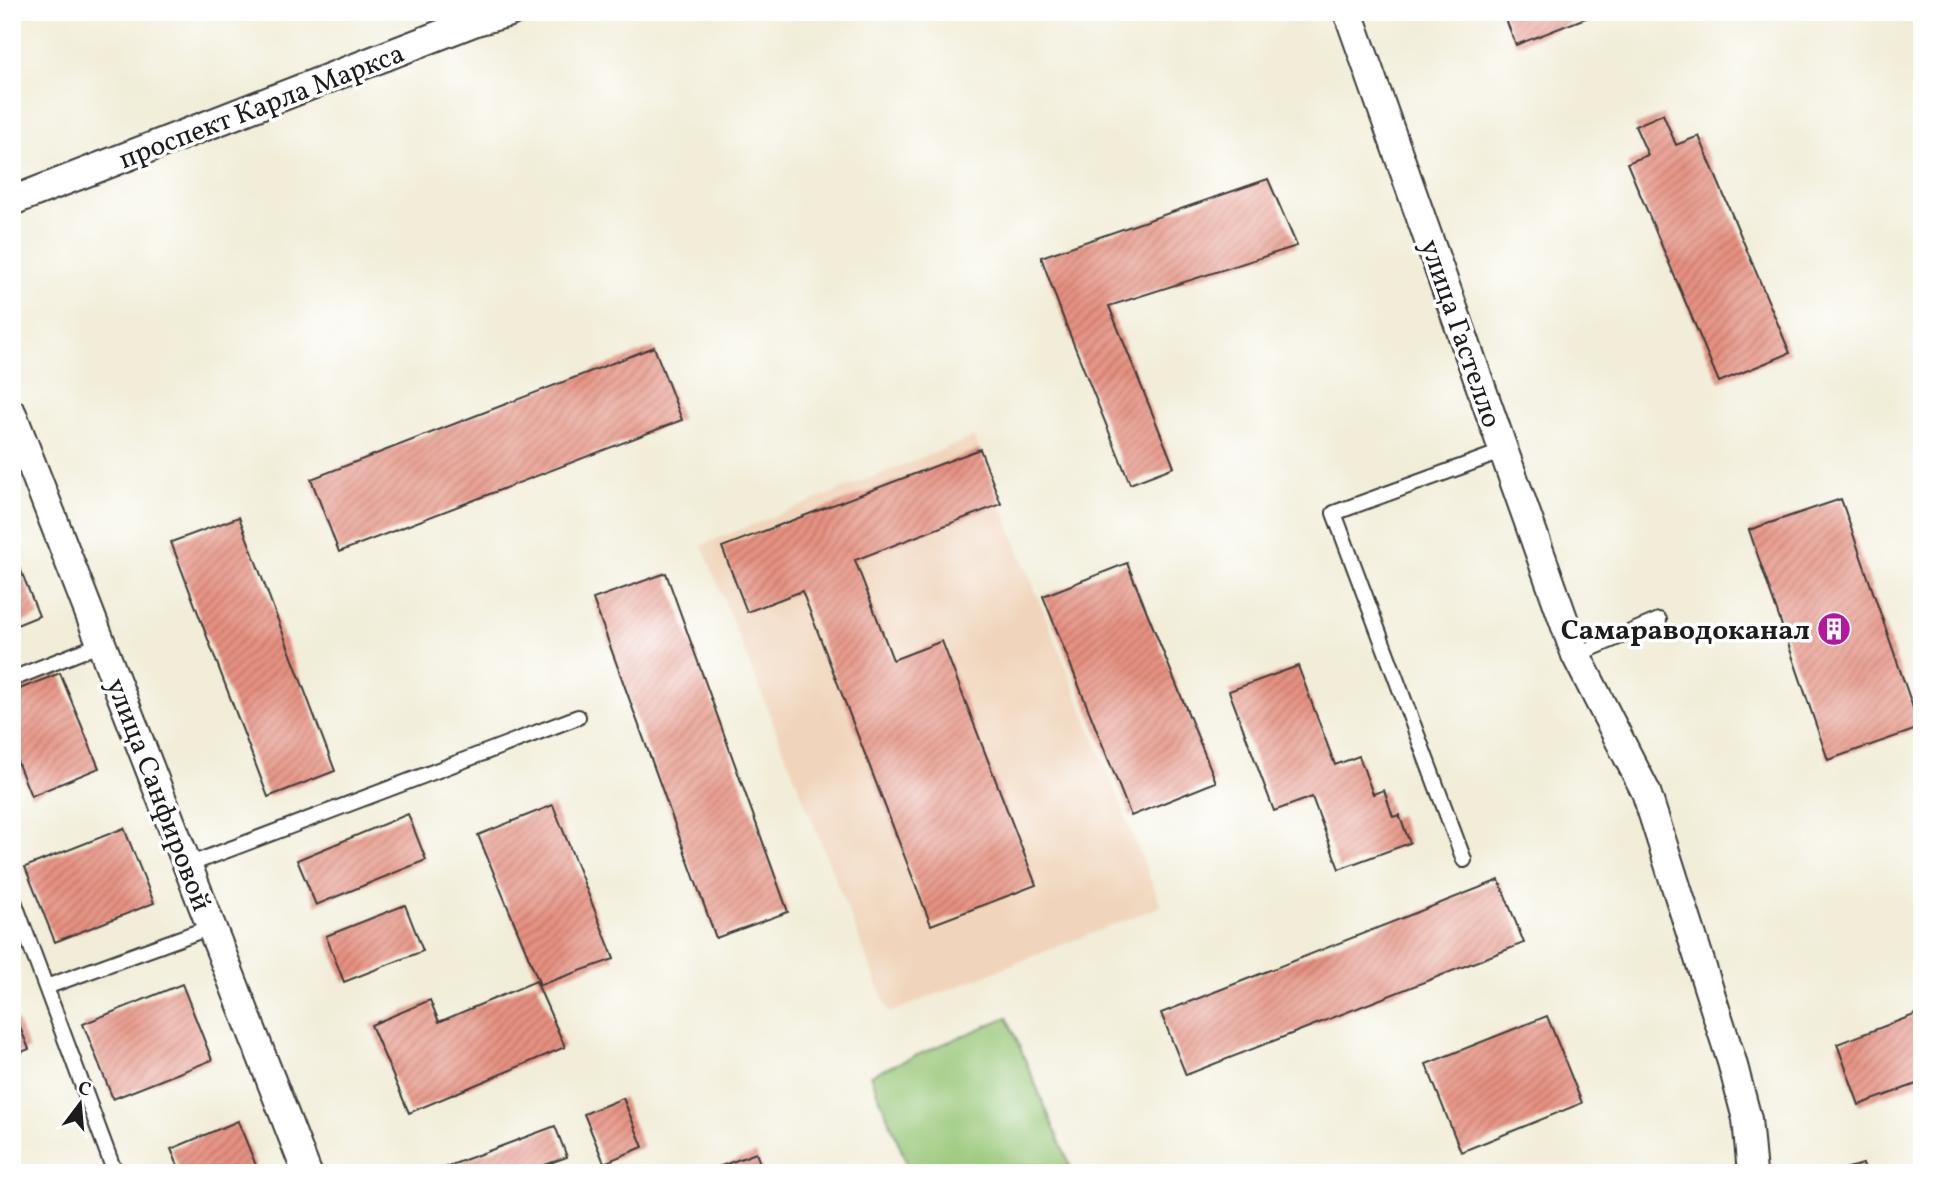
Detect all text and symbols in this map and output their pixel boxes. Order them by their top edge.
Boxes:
street label: проспект Карла Маркса [113,35,410,180]
street label: улица Гастелло [1409,234,1510,433]
building icon: Самараводоканал [1815,610,1853,648]
place label: Самараводоканал [1561,612,1810,651]
street label: улица Санфировой [95,673,220,917]
north arrow [46,1070,116,1140]
text: С [75,1075,94,1104]

